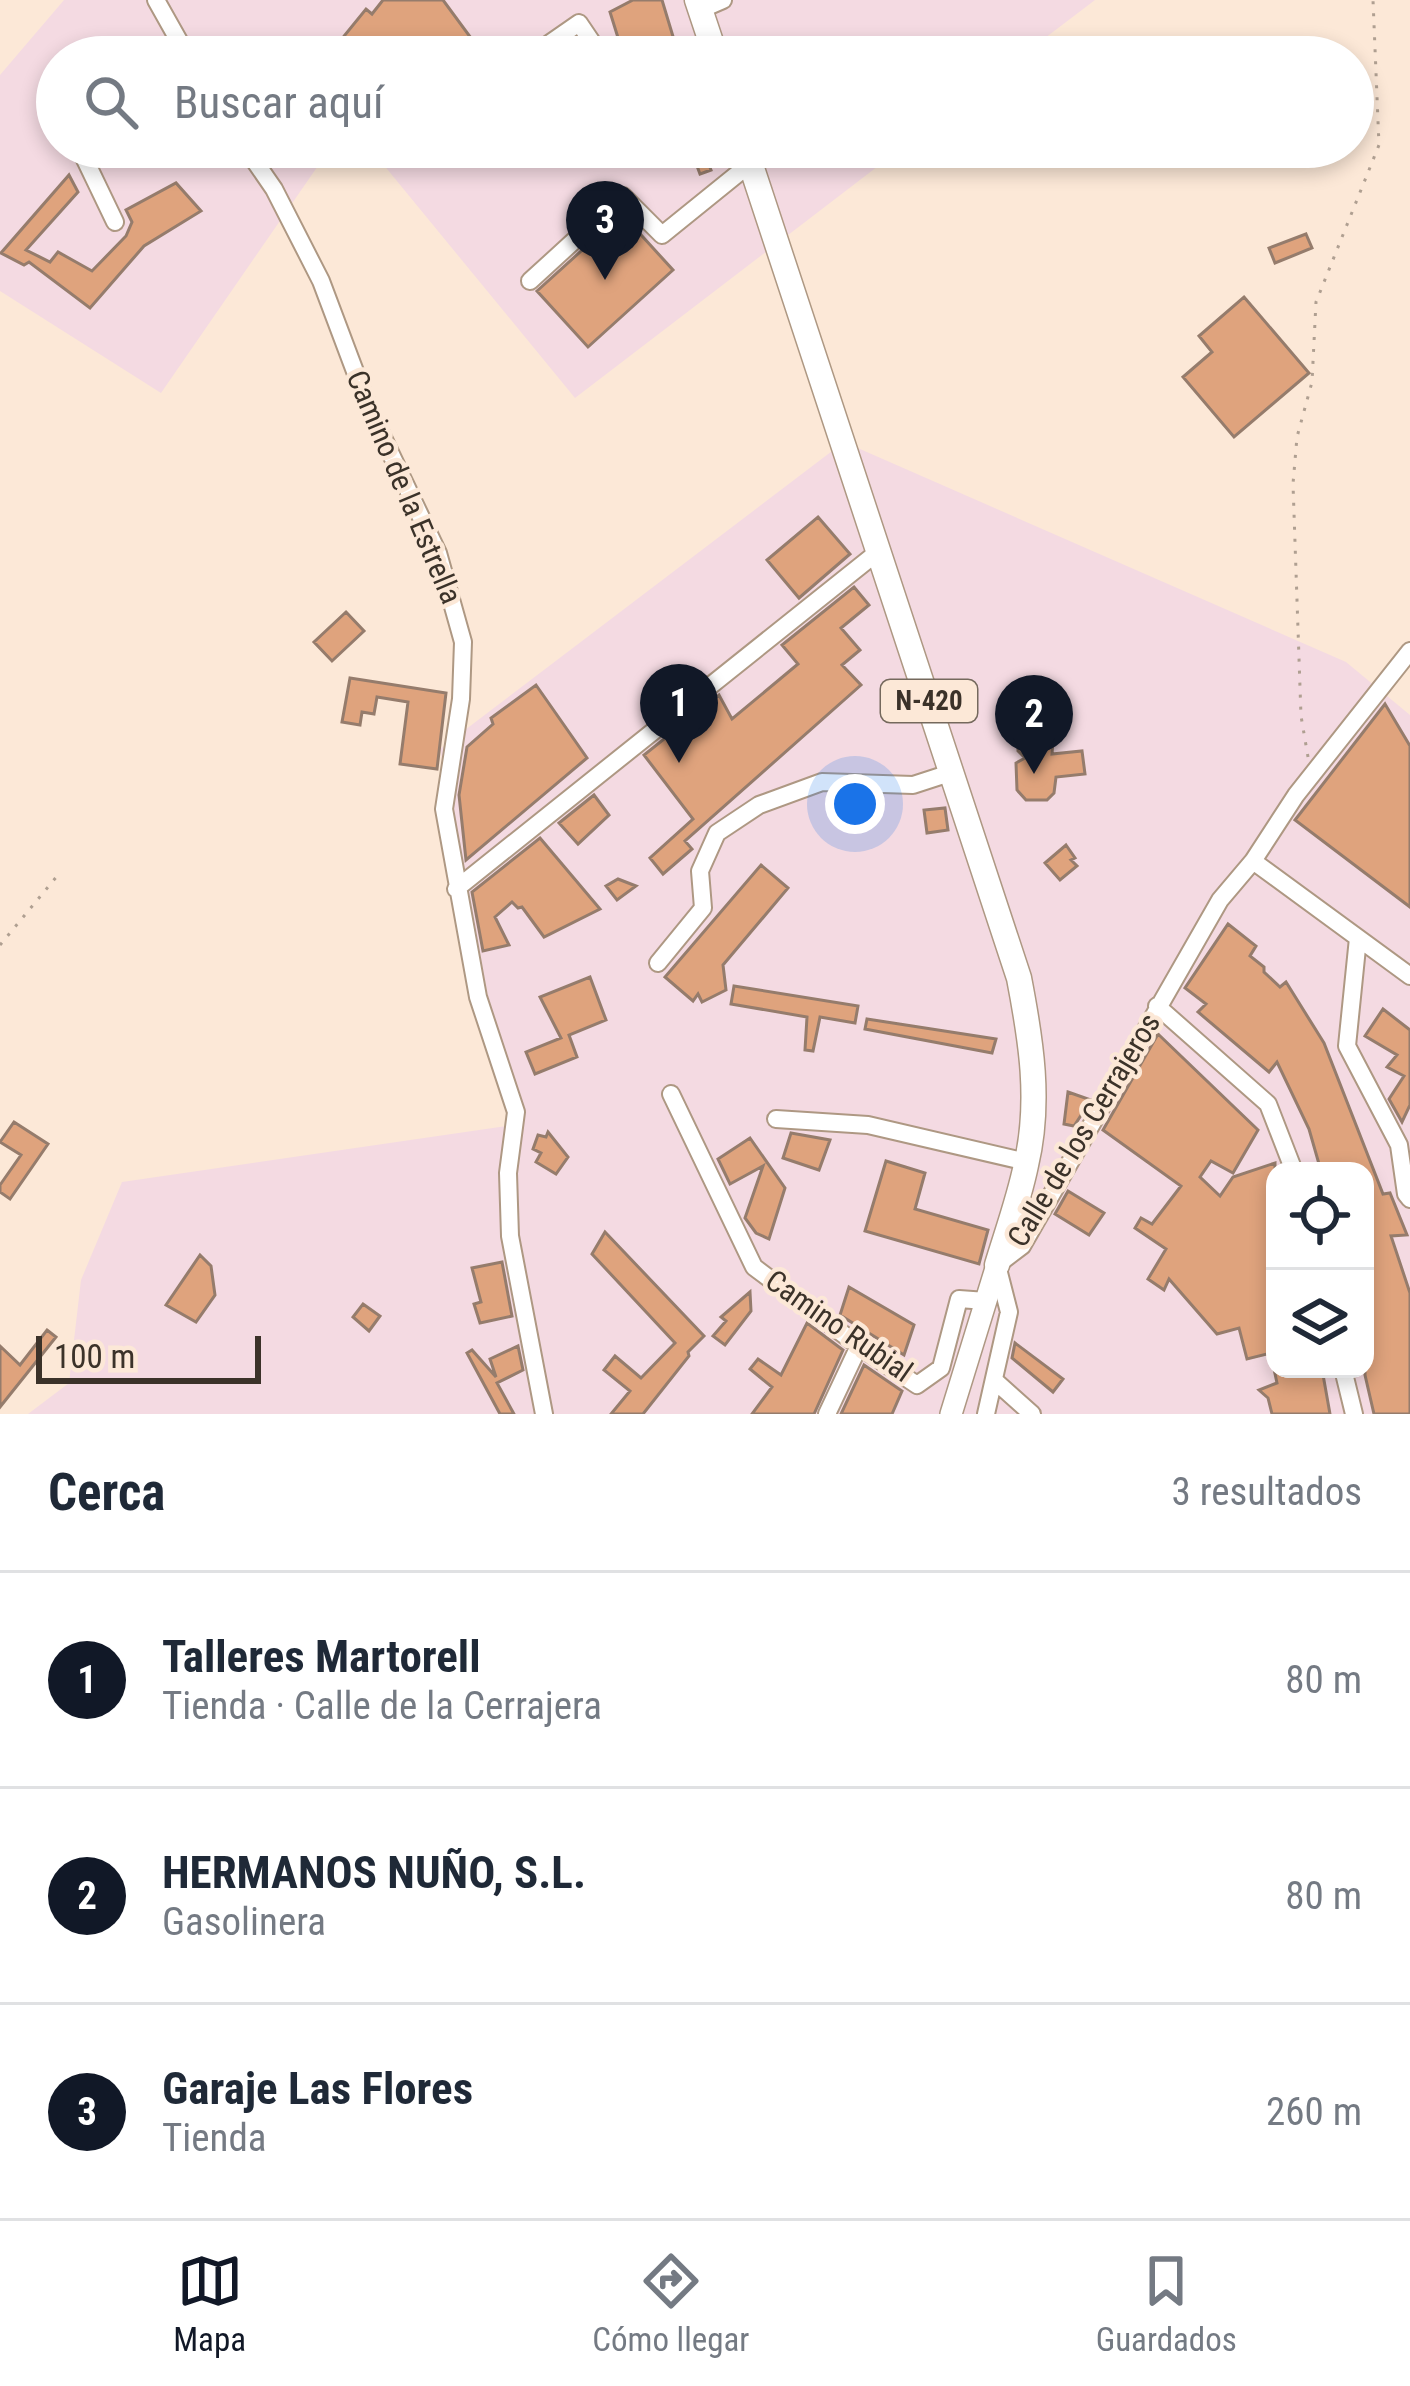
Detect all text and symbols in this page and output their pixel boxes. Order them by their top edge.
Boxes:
search box [36,36,1374,168]
icon: search [78,69,144,135]
text: Buscar aquí [174,76,384,129]
pin: 3 [566,181,644,280]
street label: Camino de la Estrella [340,365,469,609]
pin: 1 [640,664,718,763]
pin: 2 [995,675,1073,774]
road number: N-420 [881,680,977,722]
your location [825,774,885,834]
street label: Calle de los Cerrajeros [1000,1007,1167,1253]
map controls [1266,1162,1374,1378]
button: locate [1266,1162,1374,1270]
street label: Camino Rubial [759,1262,919,1389]
button: layers [1266,1270,1374,1378]
scale bar [36,1330,261,1383]
text: 100 m [54,1337,135,1376]
text: Cerca [48,1463,165,1522]
text: 3 resultados [1171,1469,1362,1515]
text: Talleres Martorell [162,1630,481,1683]
text: 1 [77,1657,97,1703]
text: 80 m [1285,1657,1362,1703]
text: Tienda · Calle de la Cerrajera [162,1683,602,1729]
text: HERMANOS NUÑO, S.L. [162,1846,586,1899]
text: 2 [77,1873,97,1919]
text: 80 m [1285,1873,1362,1919]
text: Gasolinera [162,1899,326,1945]
text: Garaje Las Flores [162,2062,473,2115]
text: 3 [77,2089,97,2135]
text: 260 m [1266,2089,1362,2135]
text: Tienda [162,2115,266,2161]
tab: Mapa [173,2248,246,2359]
tab: Cómo llegar [592,2248,749,2359]
tab: Guardados [1096,2248,1237,2359]

